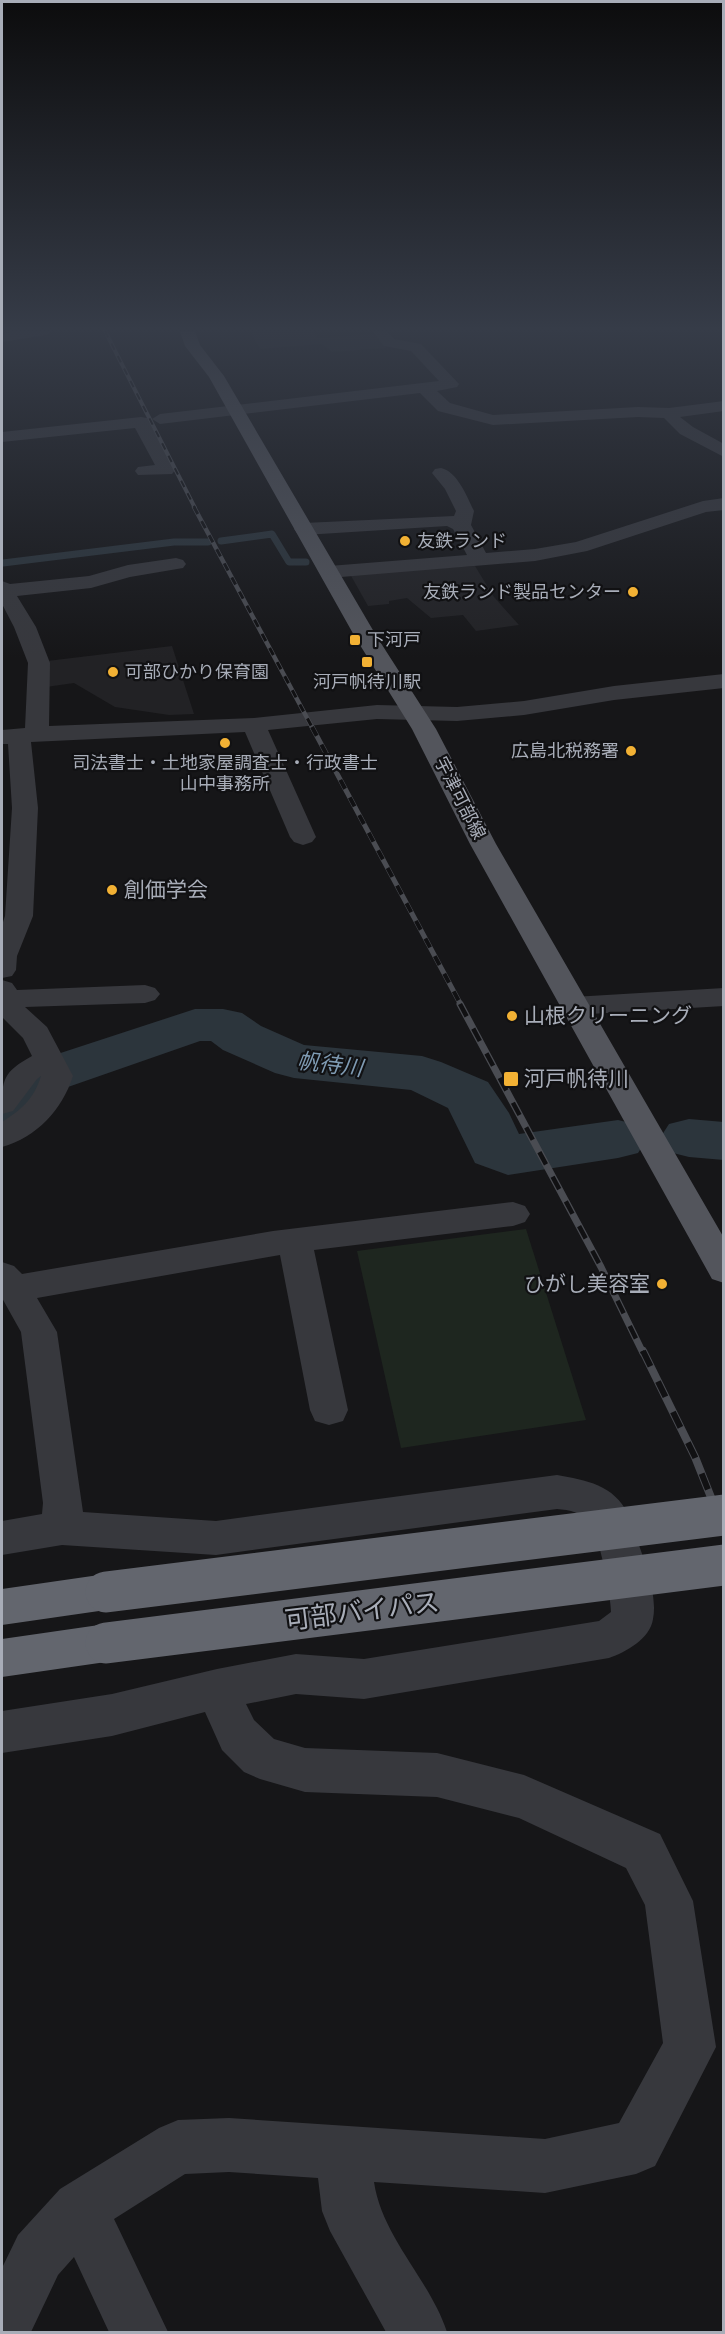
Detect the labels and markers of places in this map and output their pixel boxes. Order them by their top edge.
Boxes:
place label: 友鉄ランド [417,528,507,552]
marker: 友鉄ランド [398,534,412,548]
place label: 友鉄ランド製品センター [423,579,621,603]
marker: 友鉄ランド製品センター [626,585,640,599]
place label: 下河戸 [367,627,421,651]
marker: 下河戸 [348,633,362,647]
marker: 河戸帆待川駅 [360,655,374,669]
place label: 可部ひかり保育園 [125,659,269,683]
marker: 可部ひかり保育園 [106,665,120,679]
place label: 河戸帆待川駅 [313,669,421,693]
marker: 司法書士・土地家屋調査士・行政書士 山中事務所 [218,736,232,750]
place label: 広島北税務署 [511,738,619,762]
marker: 広島北税務署 [624,744,638,758]
place label: 司法書士・土地家屋調査士・行政書士 山中事務所 [72,750,378,795]
place label: 創価学会 [124,875,208,903]
marker: 創価学会 [105,883,119,897]
place label: 山根クリーニング [524,1001,692,1029]
marker: 山根クリーニング [505,1009,519,1023]
place label: 河戸帆待川 [524,1064,629,1092]
marker: 河戸帆待川 [502,1070,520,1088]
place label: ひがし美容室 [524,1269,650,1297]
marker: ひがし美容室 [655,1277,669,1291]

